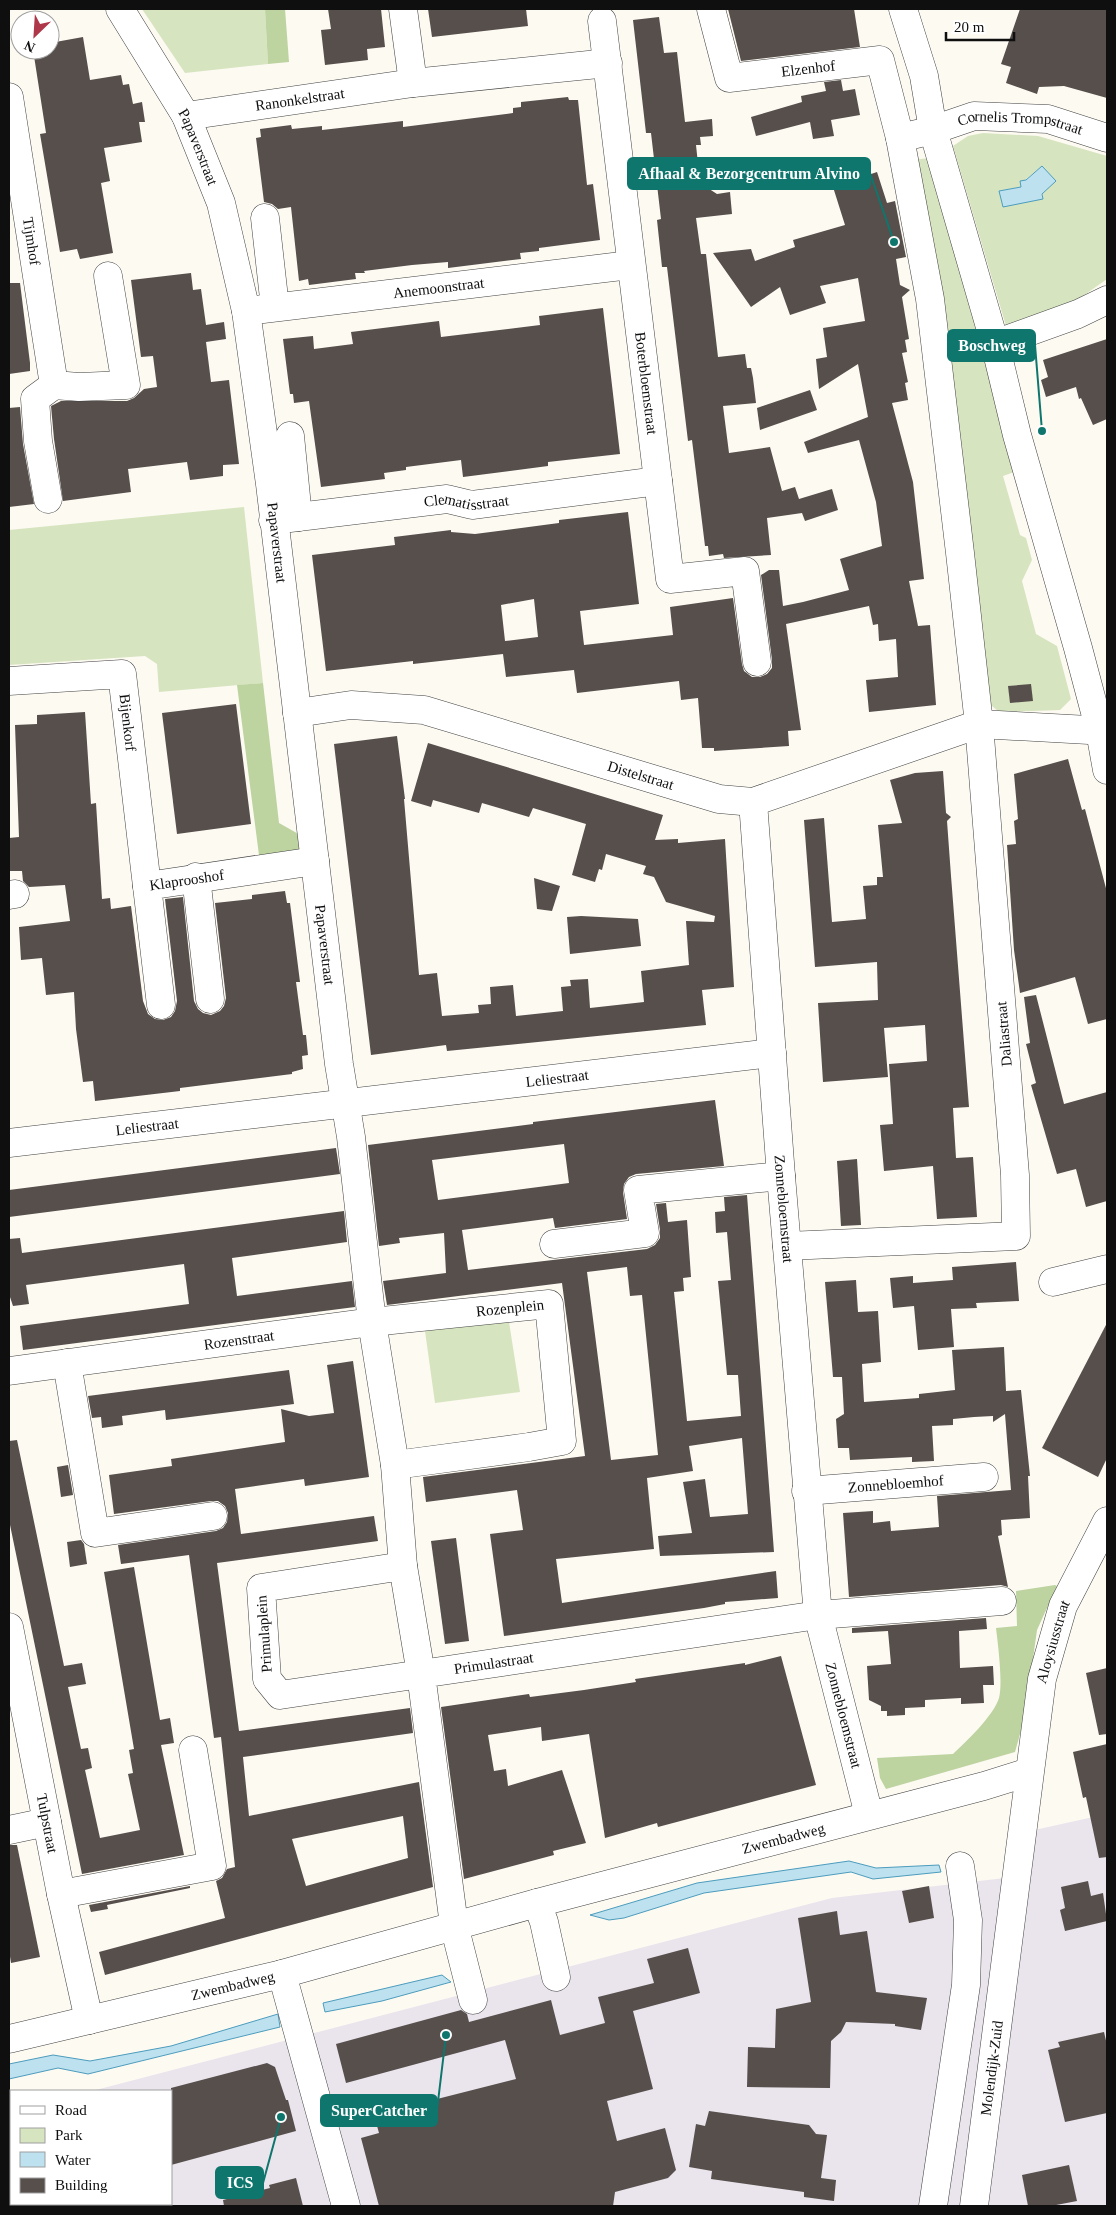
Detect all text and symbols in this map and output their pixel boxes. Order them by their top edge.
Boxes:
north arrow [10,10,60,60]
scale bar [946,10,1014,42]
text: 20 m [954,19,985,35]
text: N [22,37,37,55]
street label: Elzenhof [780,57,836,80]
street label: Ranonkelstraat [254,85,346,114]
street label: Papaverstraat [175,106,221,188]
street label: Cornelis Trompstraat [955,108,1086,138]
callout: Afhaal & Bezorgcentrum Alvino [628,158,870,189]
text: Afhaal & Bezorgcentrum Alvino [638,165,860,183]
street label: Tijmhof [20,216,43,267]
street label: Anemoonstraat [392,274,486,301]
callout: Boschweg [948,330,1035,361]
street label: Boterbloemstraat [632,331,660,436]
text: Boschweg [958,337,1026,355]
street label: Clematisstraat [423,491,511,513]
street label: Papaverstraat [264,501,290,585]
street label: Bijenkorf [116,693,139,752]
street label: Distelstraat [606,758,676,793]
street label: Klaprooshof [148,867,225,894]
street label: Papaverstraat [312,904,338,987]
street label: Daliastraat [993,1000,1015,1067]
street label: Leliestraat [525,1067,590,1090]
street label: Leliestraat [115,1115,180,1138]
street label: Zonnebloemstraat [771,1154,796,1264]
street label: Rozenplein [475,1296,545,1319]
street label: Rozenstraat [203,1327,276,1353]
street label: Zonnebloemhof [847,1472,944,1496]
street label: Primulaplein [253,1594,275,1673]
street label: Aloysiusstraat [1033,1597,1073,1685]
street label: Primulastraat [453,1649,535,1677]
street label: Zonnebloemstraat [822,1661,865,1770]
street label: Tulpstraat [34,1792,61,1855]
street label: Zwembadweg [740,1820,827,1857]
street label: Zwembadweg [190,1968,276,2003]
street label: Molendijk-Zuid [978,2019,1006,2117]
legend [10,2090,172,2205]
callout: SuperCatcher [321,2095,437,2126]
text: Road [55,2102,87,2118]
text: SuperCatcher [331,2102,427,2120]
text: Park [55,2127,83,2143]
text: Water [55,2152,90,2168]
callout: ICS [216,2167,263,2198]
text: ICS [227,2174,253,2191]
text: Building [55,2177,108,2193]

